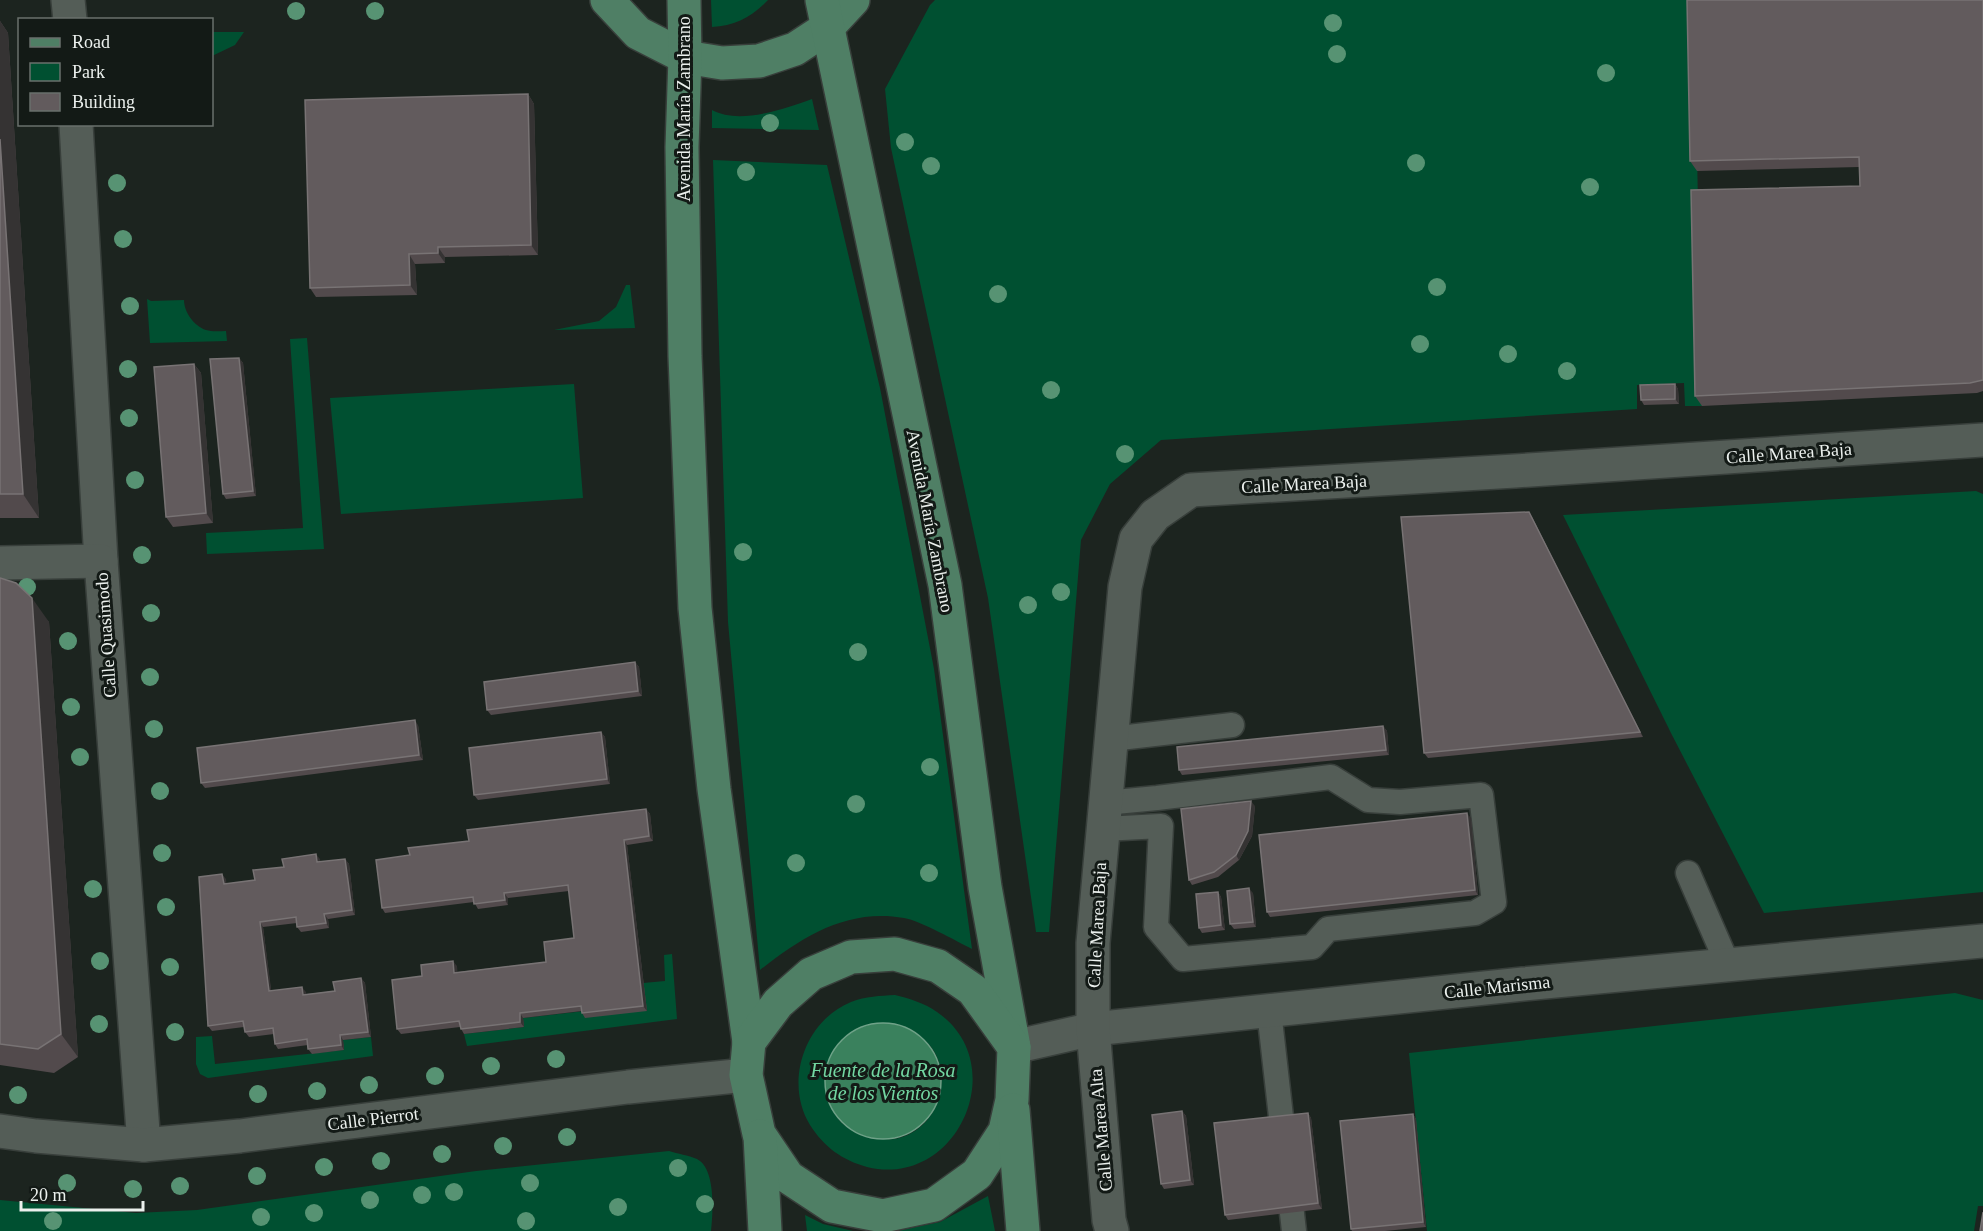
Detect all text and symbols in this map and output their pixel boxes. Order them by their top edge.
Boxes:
street label: Avenida María Zambrano [674,16,694,202]
legend [18,18,213,126]
text: Road [72,32,110,52]
text: Park [72,62,105,82]
text: Building [72,92,135,112]
street label: Avenida María Zambrano [902,428,958,614]
street label: Calle Marea Baja [1725,439,1853,467]
street label: Calle Marea Baja [1241,471,1367,497]
street label: Calle Quasimodo [92,572,120,698]
street label: Calle Marea Baja [1084,862,1110,988]
street label: Calle Marisma [1443,971,1551,1003]
water label: Fuente de la Rosa de los Vientos [810,1059,955,1104]
street label: Calle Marea Alta [1086,1068,1116,1192]
street label: Calle Pierrot [326,1103,420,1135]
scale bar [21,1174,142,1212]
text: 20 m [30,1185,67,1205]

